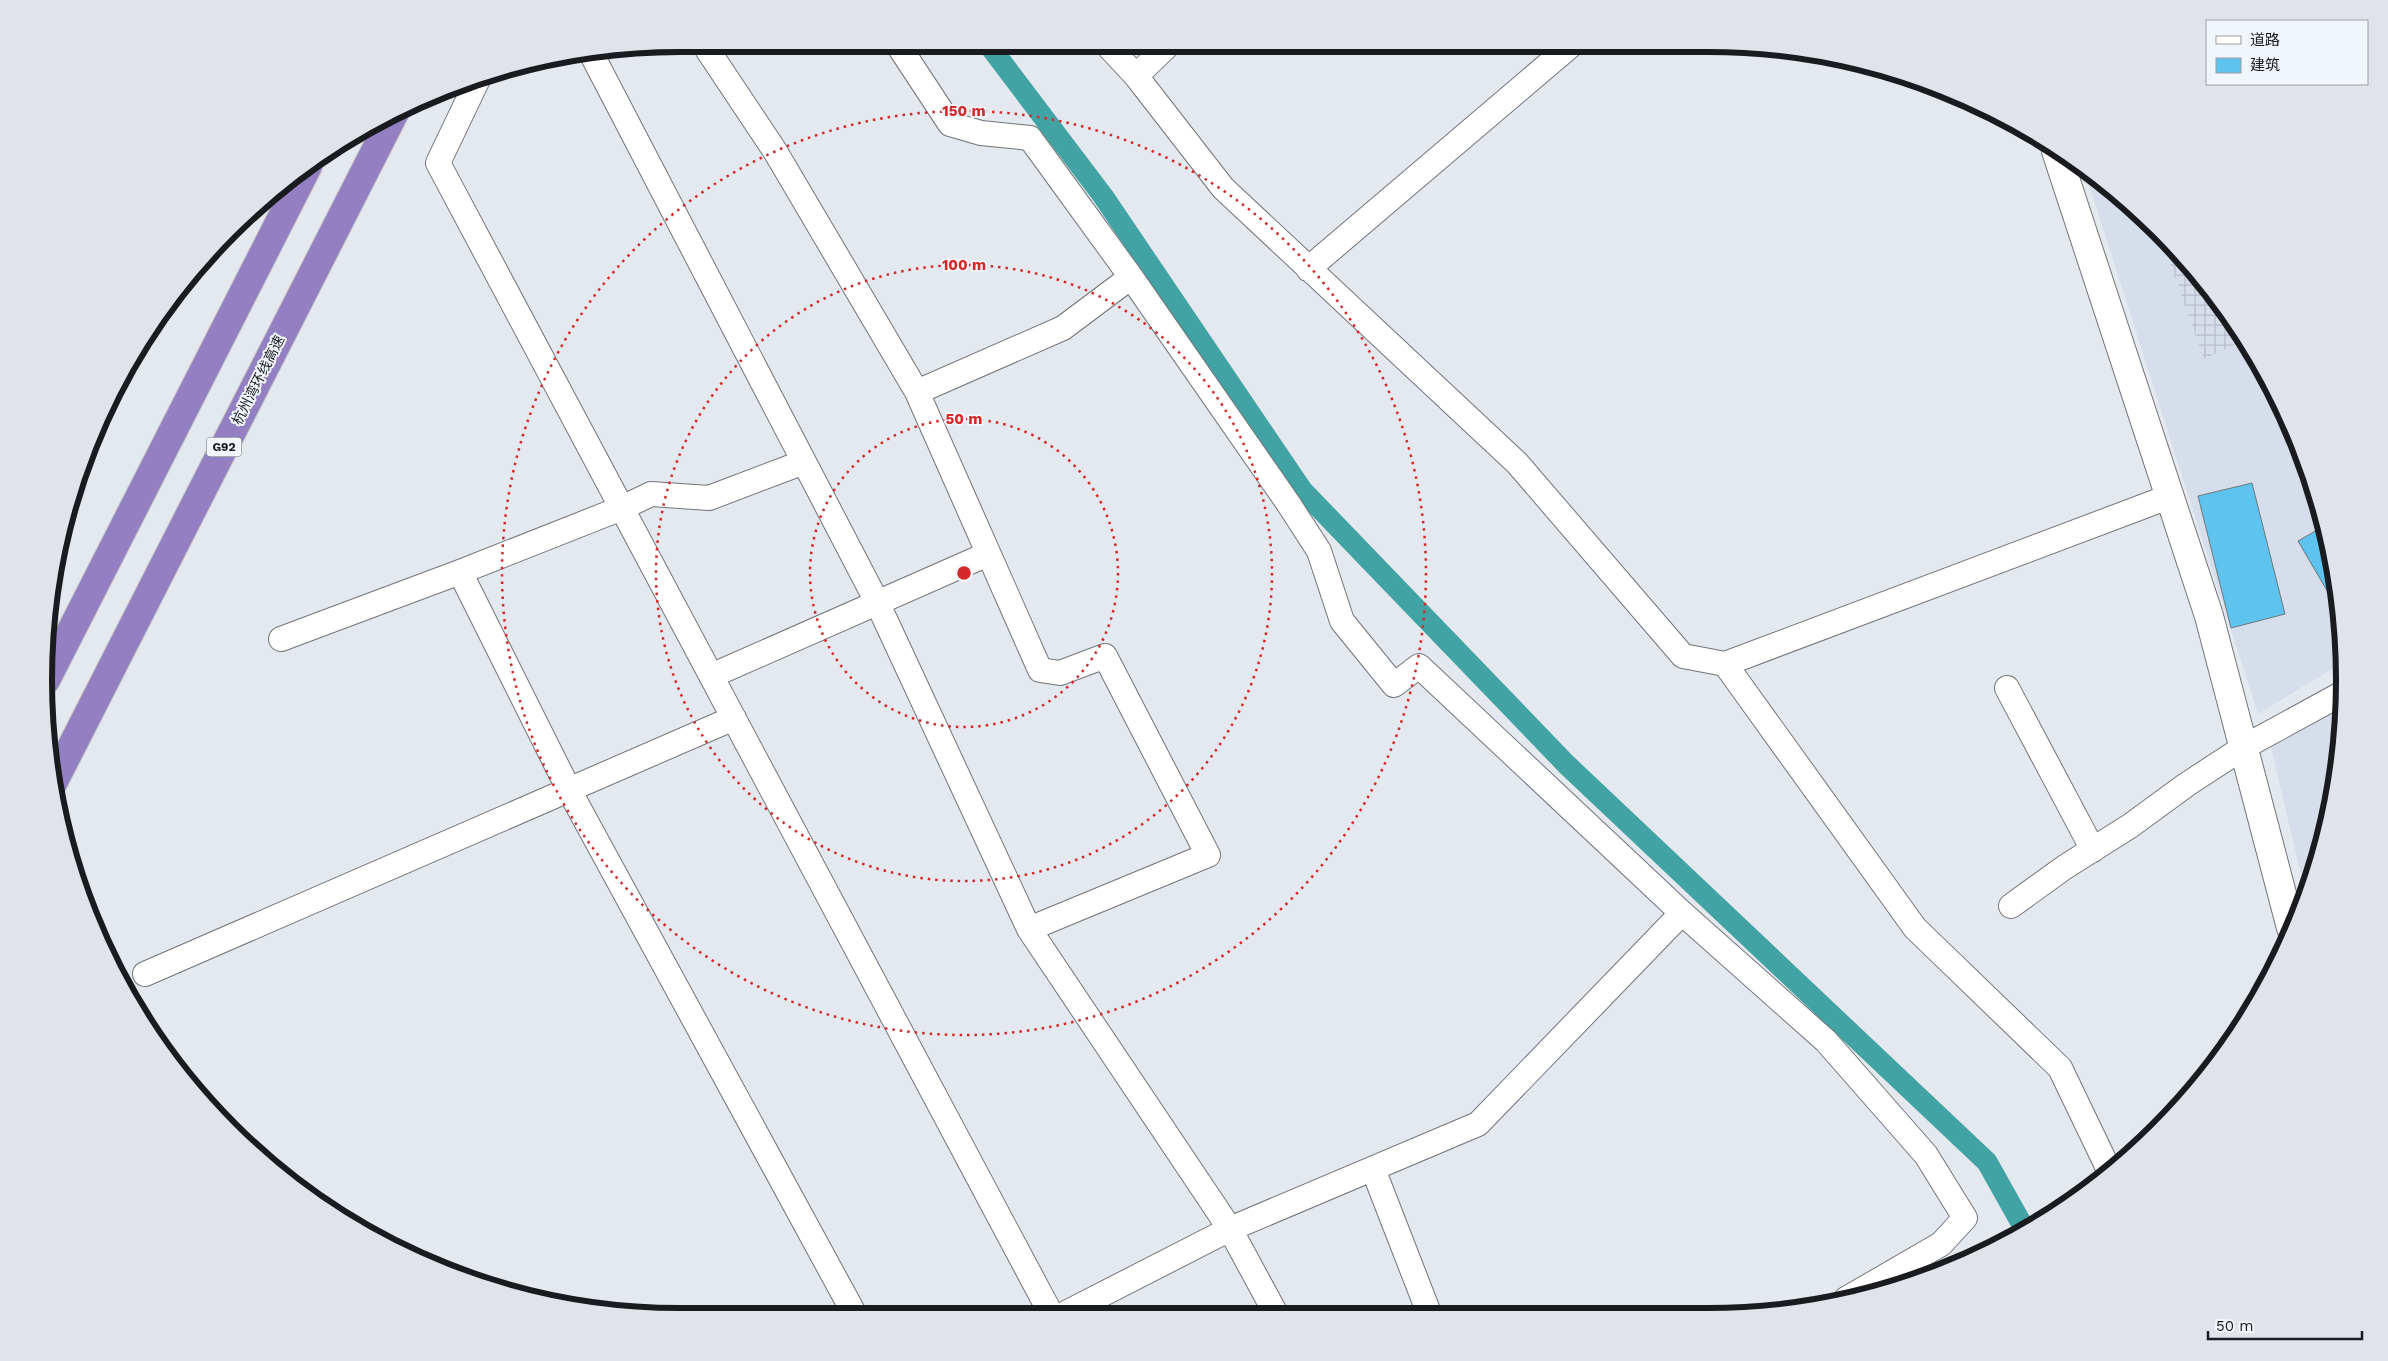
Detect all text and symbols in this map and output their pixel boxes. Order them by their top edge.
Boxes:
legend [2206,20,2368,85]
text: 道路 [2250,31,2280,49]
text: 建筑 [2250,56,2280,74]
text: 150 m [942,102,986,120]
text: 100 m [942,256,986,274]
street label: 杭州湾环线高速 [229,333,287,427]
text: 50 m [946,410,982,428]
road number: G92 [206,438,242,457]
centre of rings [955,564,973,582]
scale bar [2208,1308,2362,1340]
text: 50 m [2216,1317,2253,1335]

